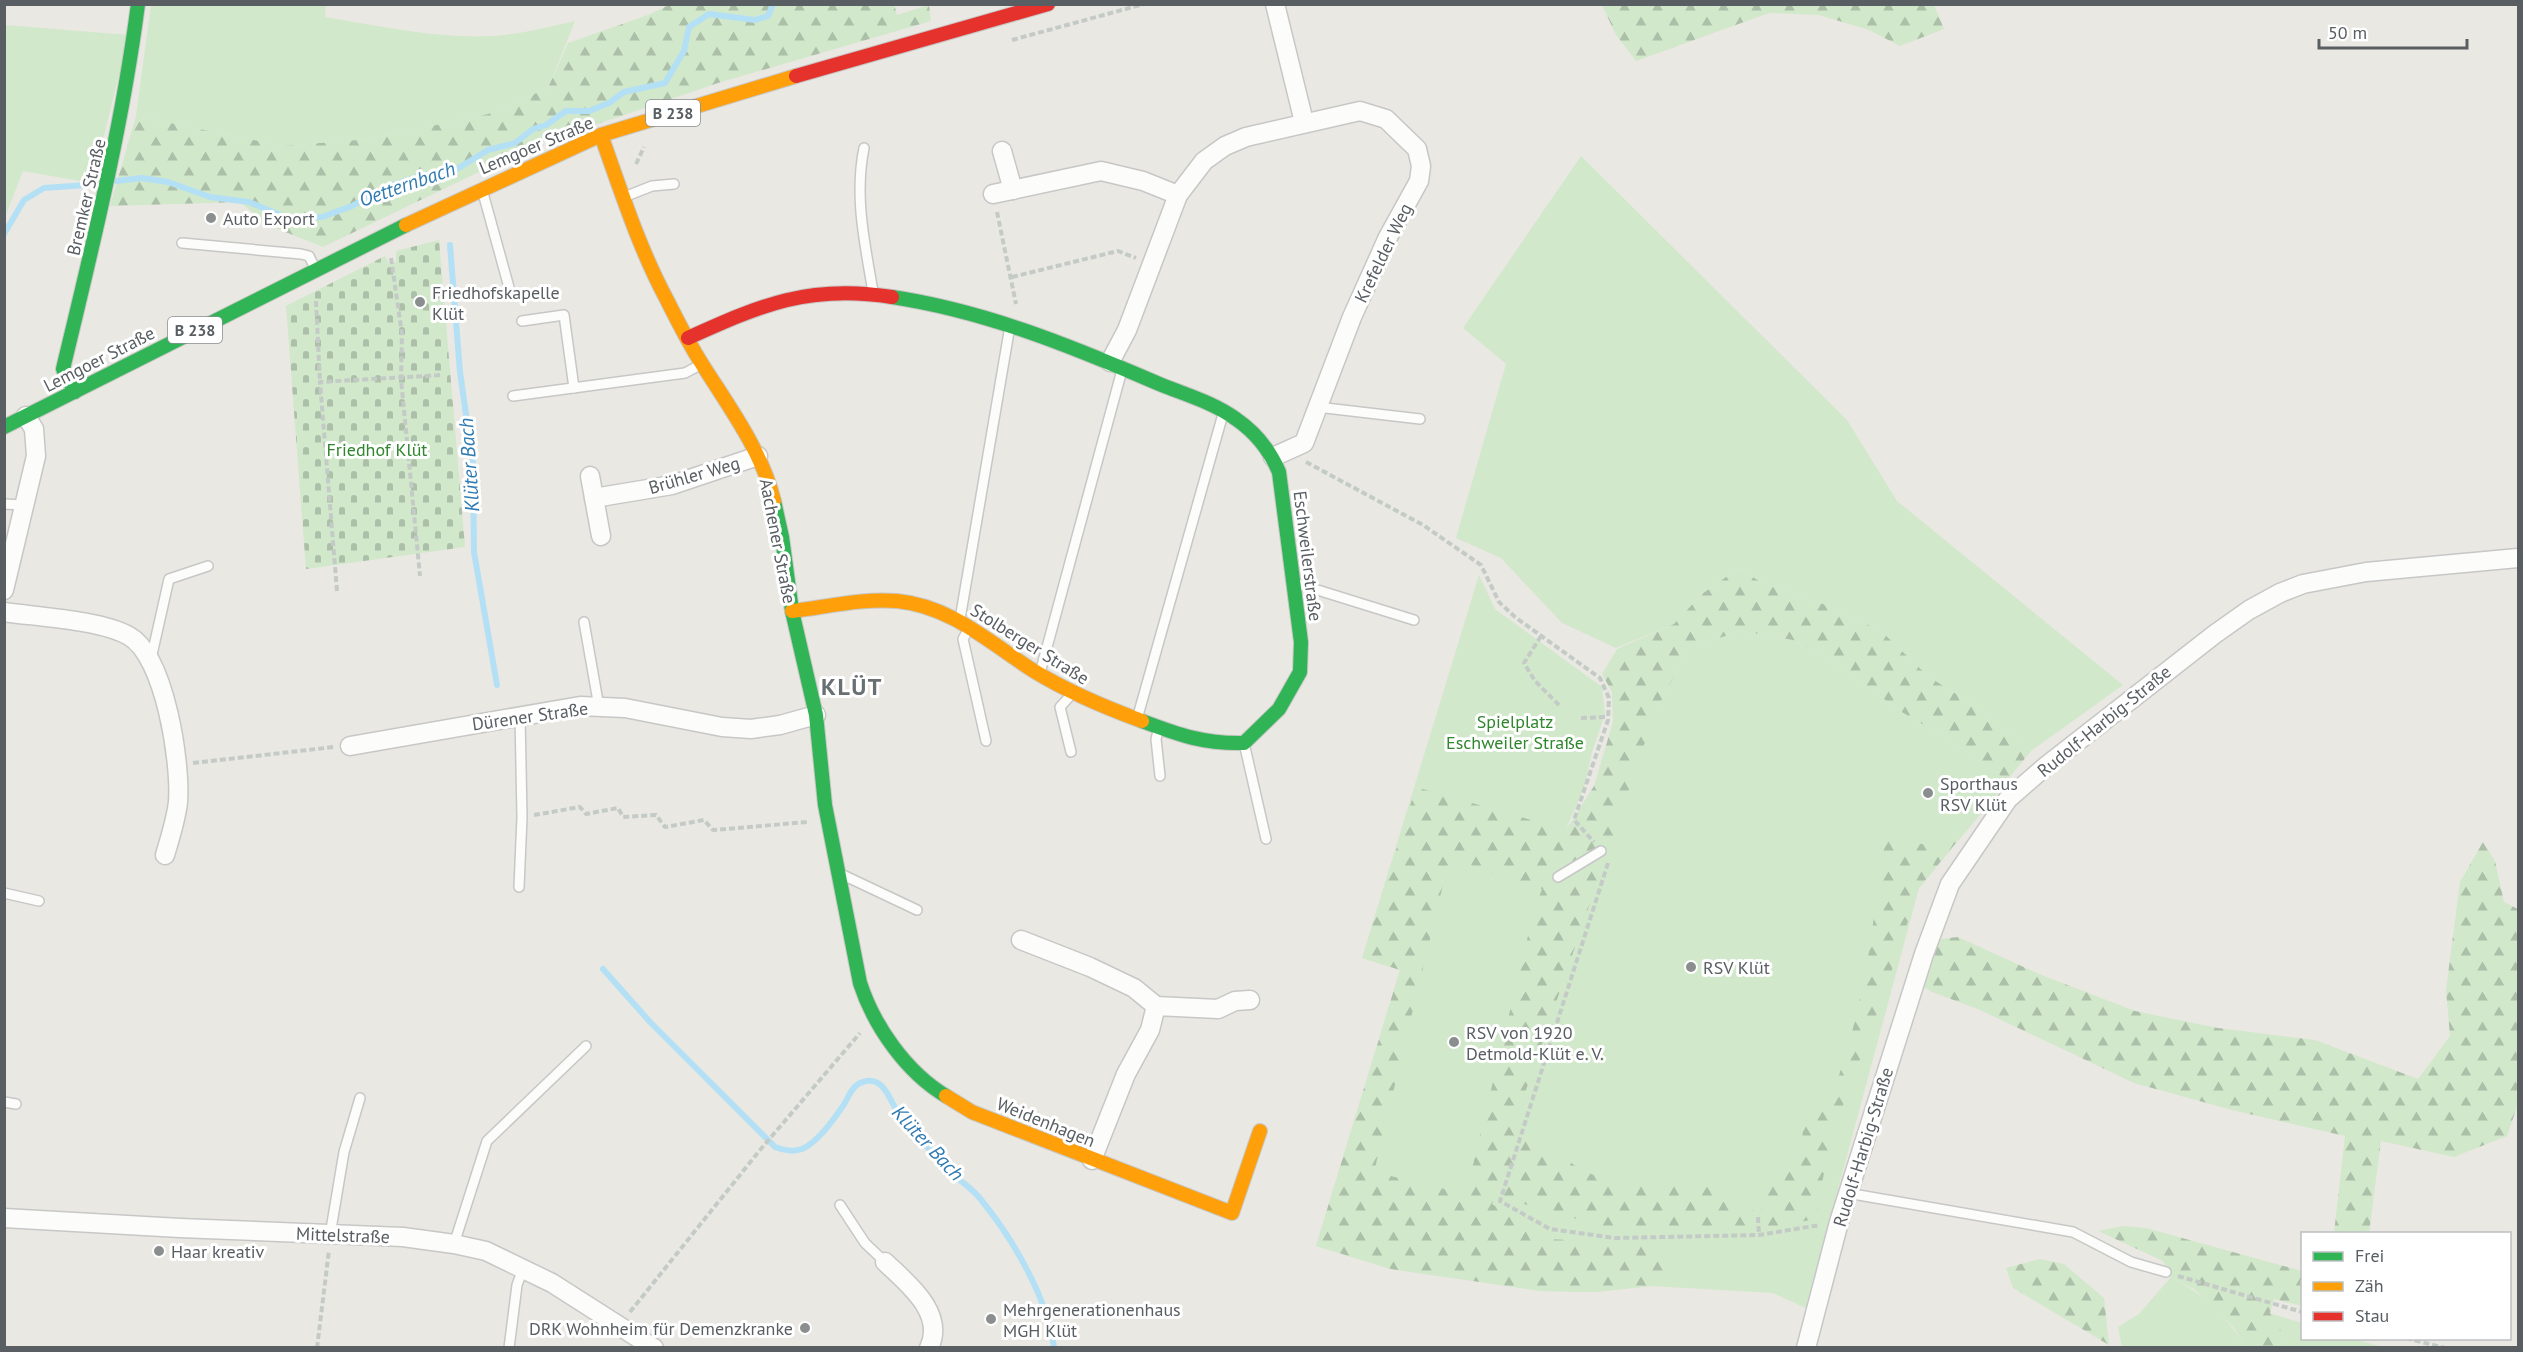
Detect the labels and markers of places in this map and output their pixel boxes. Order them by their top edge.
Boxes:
place label: Auto Export [223,207,315,230]
marker: Auto Export [204,211,218,225]
place label: Friedhofskapelle Klüt [432,281,560,325]
marker: Friedhofskapelle Klüt [413,295,427,309]
place label: Sporthaus RSV Klüt [1940,772,2018,816]
marker: Sporthaus RSV Klüt [1921,786,1935,800]
place label: RSV Klüt [1703,956,1770,979]
marker: RSV Klüt [1684,960,1698,974]
place label: RSV von 1920 Detmold-Klüt e. V. [1466,1021,1604,1065]
marker: RSV von 1920 Detmold-Klüt e. V. [1447,1035,1461,1049]
place label: Haar kreativ [171,1240,265,1263]
marker: Haar kreativ [152,1244,166,1258]
place label: Mehrgenerationenhaus MGH Klüt [1003,1298,1181,1342]
marker: Mehrgenerationenhaus MGH Klüt [984,1312,998,1326]
place label: DRK Wohnheim für Demenzkranke [529,1317,793,1340]
marker: DRK Wohnheim für Demenzkranke [798,1321,812,1335]

